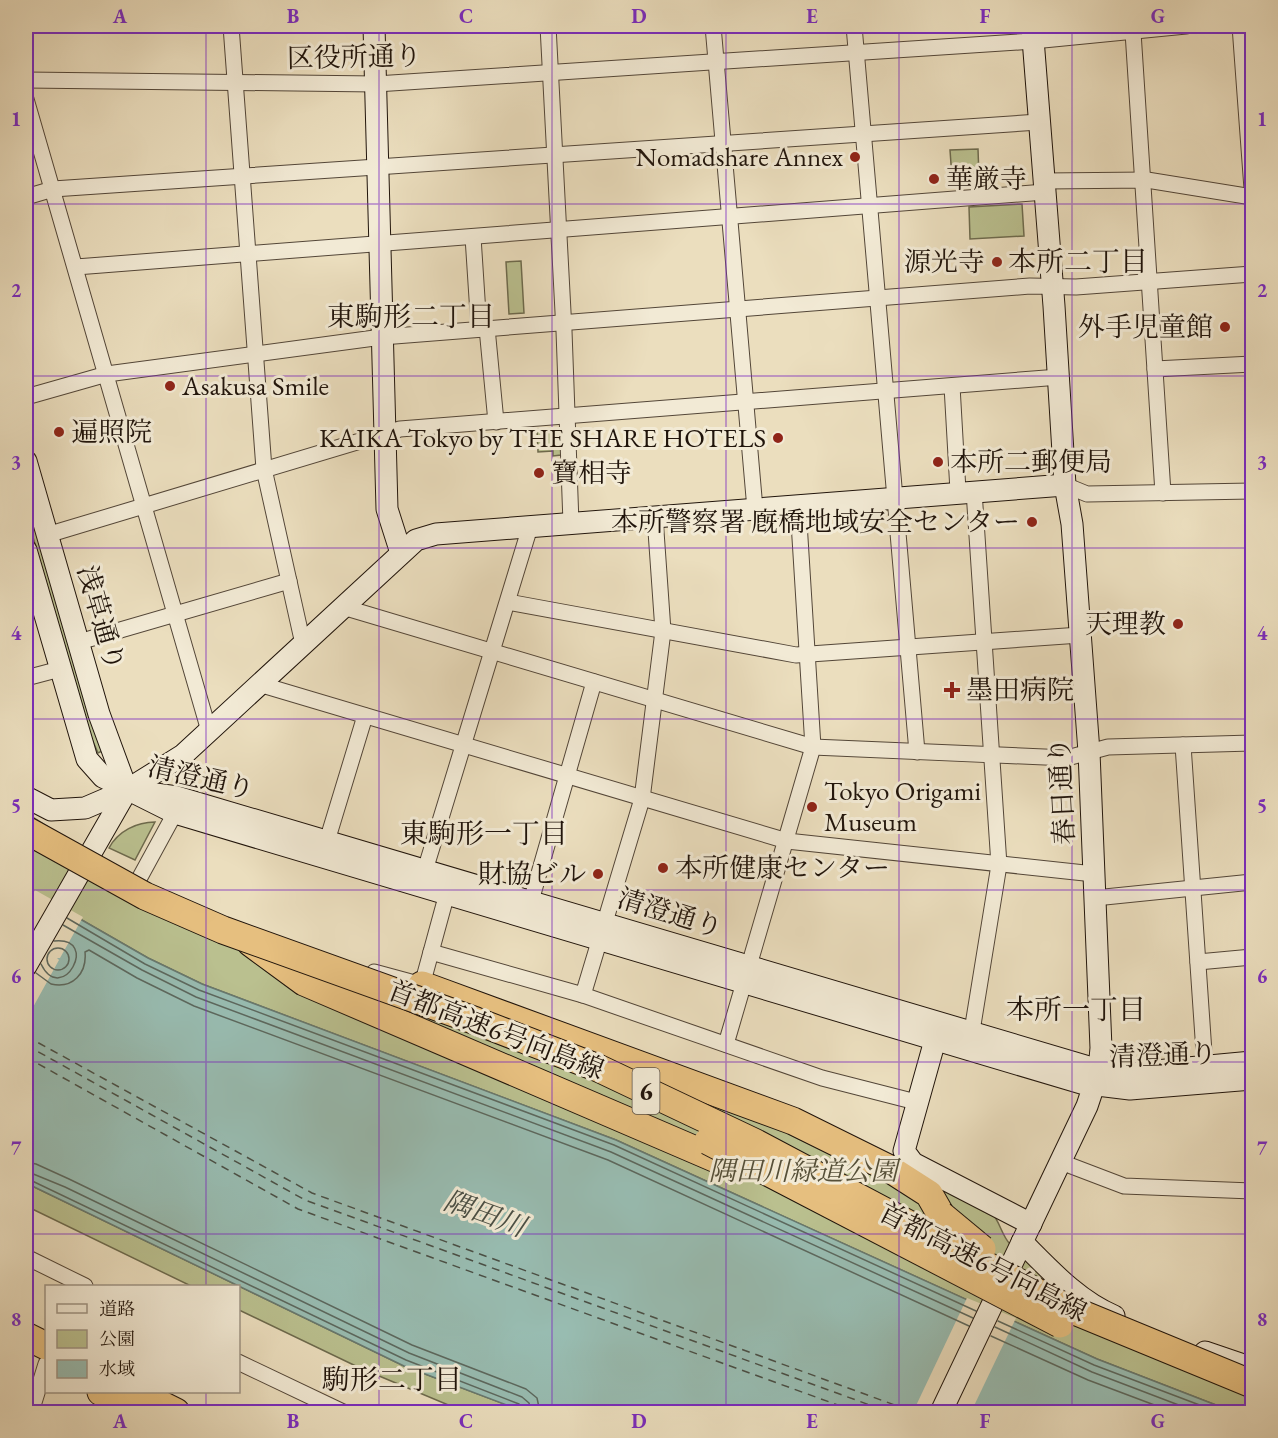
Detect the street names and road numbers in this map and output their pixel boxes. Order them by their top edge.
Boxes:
street label: 区役所通り [286,38,422,75]
street label: 浅草通り [70,561,133,675]
street label: 春日通り [1041,736,1082,846]
street label: 清澄通り [145,748,258,807]
street label: 清澄通り [613,880,727,945]
street label: 首都高速6号向島線 [383,972,609,1087]
street label: 清澄通り [1108,1035,1218,1074]
road number: 6 [632,1068,660,1114]
street label: 首都高速6号向島線 [873,1194,1093,1329]

